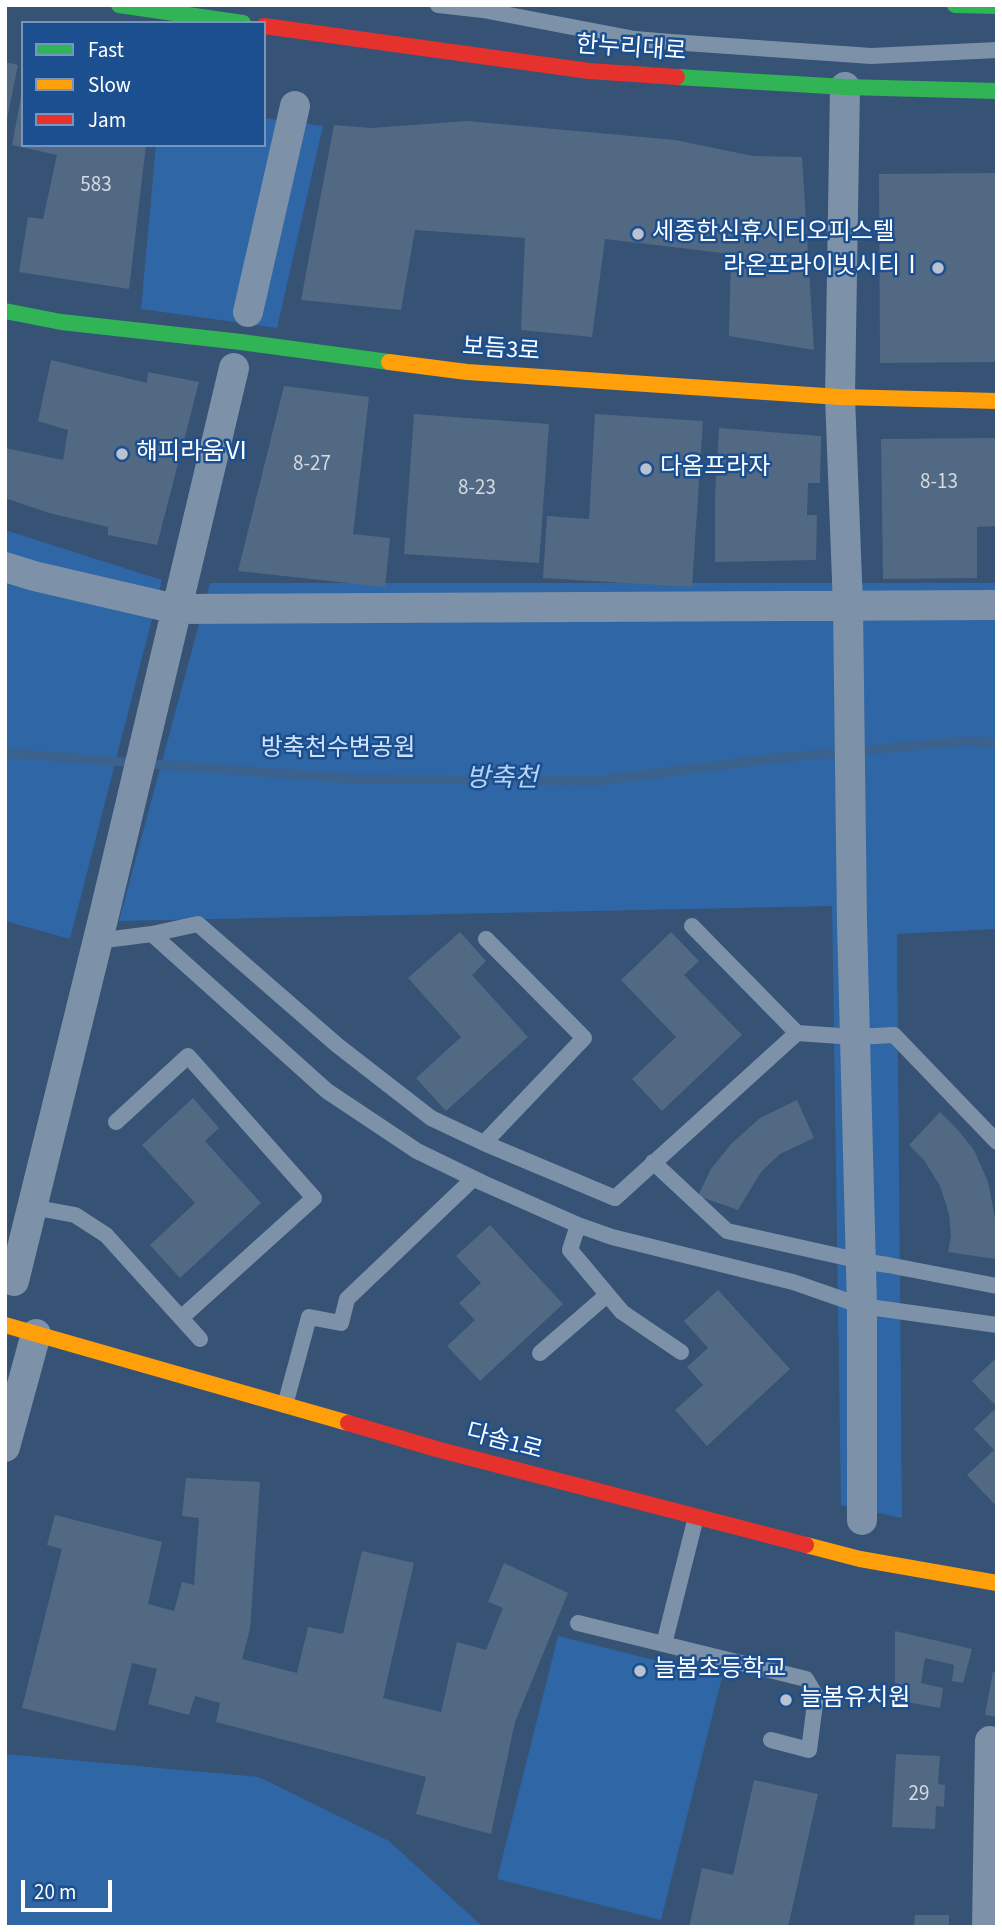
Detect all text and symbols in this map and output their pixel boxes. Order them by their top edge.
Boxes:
legend [21,21,266,147]
street label: 한누리대로 [575,32,687,68]
text: Fast [88,35,124,65]
text: Slow [88,70,131,100]
text: Jam [88,105,126,135]
house number: 583 [80,173,112,199]
place label: 세종한신휴시티오피스텔 [652,220,895,248]
marker: 세종한신휴시티오피스텔 [630,226,646,242]
place label: 라온프라이빗시티Ⅰ [723,254,924,282]
marker: 라온프라이빗시티Ⅰ [930,260,946,276]
street label: 보듬3로 [461,334,541,368]
place label: 해피라움Ⅵ [136,440,248,468]
marker: 해피라움Ⅵ [114,446,130,462]
house number: 8-27 [293,452,331,478]
place label: 다옴프라자 [660,455,770,483]
marker: 다옴프라자 [638,461,654,477]
house number: 8-13 [920,470,958,496]
house number: 8-23 [458,476,496,502]
park label: 방축천수변공원 [261,736,415,764]
water label: 방축천 [466,764,538,796]
street label: 다솜1로 [463,1419,545,1467]
place label: 늘봄초등학교 [654,1657,786,1685]
marker: 늘봄초등학교 [632,1663,648,1679]
place label: 늘봄유치원 [800,1686,910,1714]
marker: 늘봄유치원 [778,1692,794,1708]
house number: 29 [909,1782,929,1808]
scale bar [24,1866,116,1910]
text: 20 m [34,1877,76,1907]

